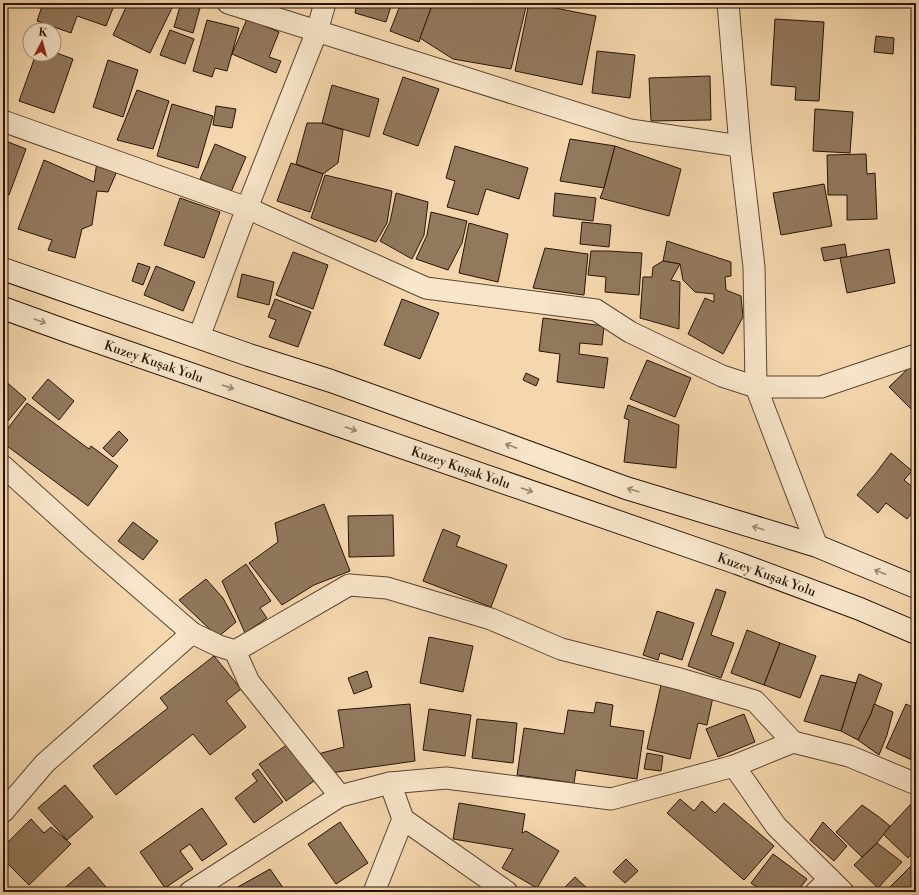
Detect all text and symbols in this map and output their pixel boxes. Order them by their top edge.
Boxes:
north arrow [22,22,62,62]
text: K [38,26,49,41]
one-way arrow [33,318,45,326]
street label: Kuzey Kuşak Yolu [102,337,206,387]
one-way arrow [222,384,235,391]
one-way arrow [345,426,357,434]
one-way arrow [506,441,518,449]
street label: Kuzey Kuşak Yolu [409,443,513,493]
one-way arrow [627,486,640,493]
one-way arrow [521,487,534,494]
one-way arrow [751,524,764,531]
street label: Kuzey Kuşak Yolu [715,550,819,600]
one-way arrow [874,568,886,575]

